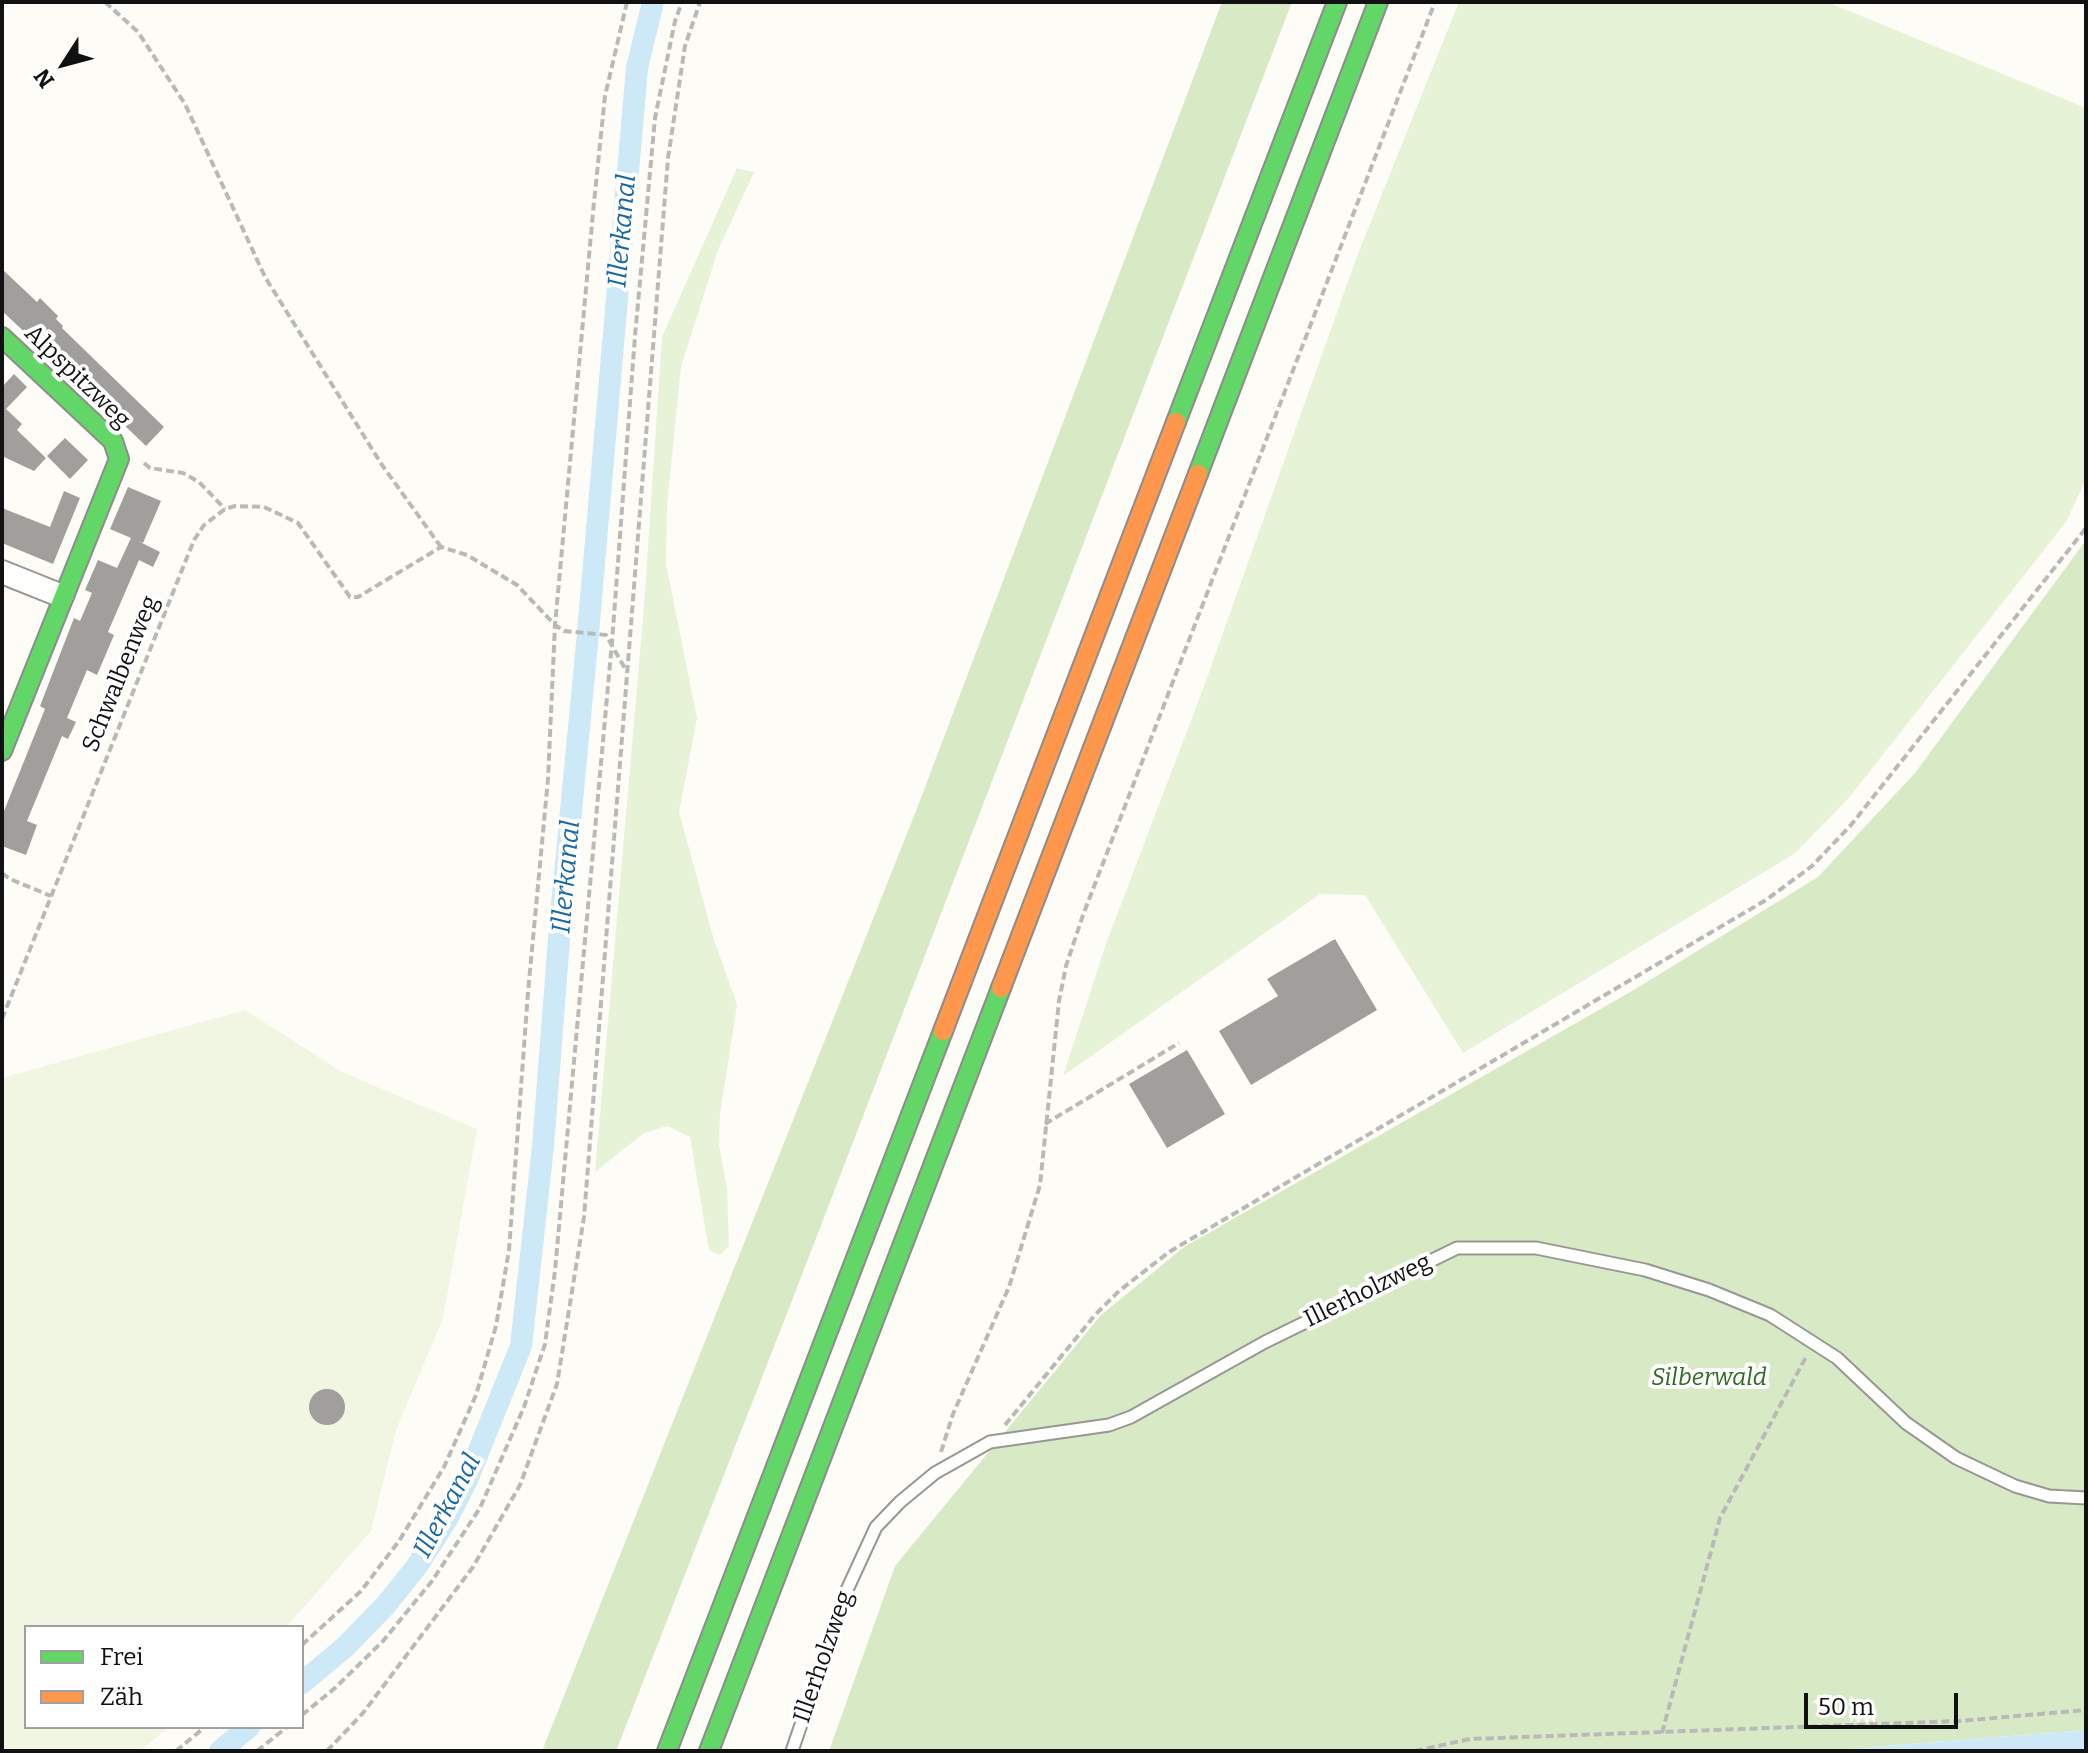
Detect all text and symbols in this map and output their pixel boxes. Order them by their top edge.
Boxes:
north arrow [24,24,104,104]
text: N [28,64,60,93]
water label: Illerkanal [603,173,643,289]
street label: Alpspitzweg [18,319,136,435]
street label: Schwalbenweg [77,592,165,756]
water label: Illerkanal [547,819,587,935]
street label: Illerholzweg [1300,1248,1436,1334]
park label: Silberwald [1651,1364,1767,1392]
water label: Illerkanal [408,1449,488,1563]
street label: Illerholzweg [788,1587,860,1727]
legend [24,1625,304,1729]
text: Frei [100,1643,143,1671]
scale bar [1808,1677,1962,1727]
text: Zäh [100,1683,143,1711]
text: 50 m [1818,1693,1874,1721]

